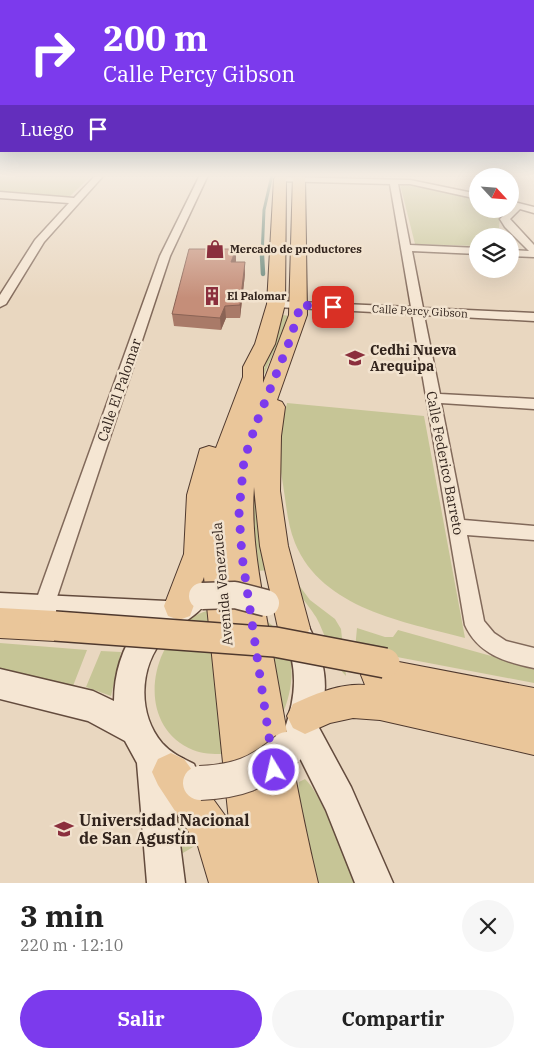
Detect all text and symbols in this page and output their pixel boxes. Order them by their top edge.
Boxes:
text: 200 m [103,15,208,61]
icon: right [20,20,85,85]
text: Calle Percy Gibson [103,59,295,88]
icon: arrive [84,115,112,143]
text: Luego [20,117,74,141]
north arrow [469,168,519,218]
map controls [469,168,519,278]
button: layers [469,228,519,278]
shop icon: Mercado de productores [204,238,226,260]
place label: Mercado de productores [230,242,362,256]
building icon: El Palomar [201,285,223,307]
pin [312,286,354,328]
place label: El Palomar [227,289,287,303]
icon: arrive [319,293,347,321]
street label: Calle Percy Gibson [372,301,468,321]
street label: Calle El Palomar [93,335,145,444]
place label: Cedhi Nueva Arequipa [370,341,457,375]
school or university icon: Cedhi Nueva Arequipa [344,347,366,369]
street label: Calle Federico Barreto [422,390,468,537]
street label: Avenida Venezuela [208,521,236,647]
position arrow [247,743,299,795]
place label: Universidad Nacional de San Agustín [79,810,249,848]
school or university icon: Universidad Nacional de San Agustín [53,818,75,840]
text: 3 min [20,896,104,935]
button: close [462,900,514,952]
text: 220 m · 12:10 [20,935,123,955]
button: Salir [20,990,262,1048]
button: Compartir [272,990,514,1048]

